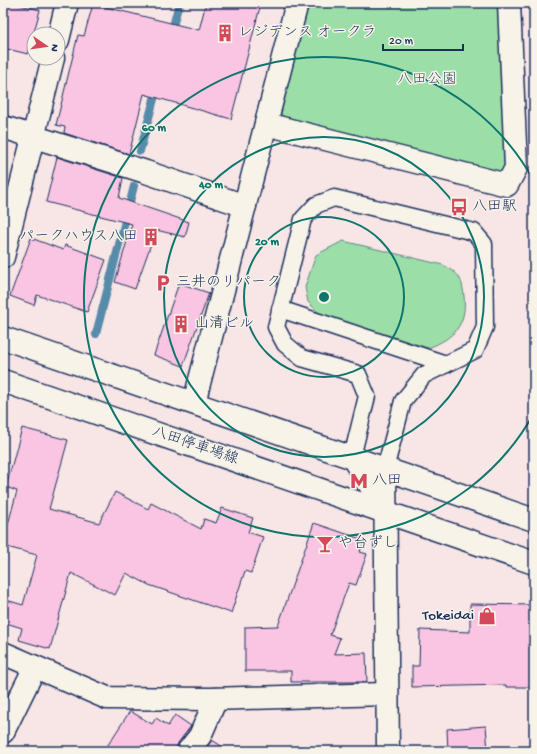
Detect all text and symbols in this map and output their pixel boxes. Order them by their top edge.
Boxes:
building icon: レジデンス オークラ [215,23,235,43]
place label: レジデンス オークラ [238,24,377,42]
north arrow [26,26,66,66]
scale bar [383,26,463,52]
text: 20 m [389,35,414,49]
text: N [47,43,60,53]
park label: 八田公園 [397,71,457,89]
text: 60 m [142,122,167,136]
text: 40 m [198,179,223,193]
bus stop icon: 八田駅 [449,197,469,217]
place label: 八田駅 [472,198,517,216]
building icon: パークハウス八田 [141,227,161,247]
place label: パークハウス八田 [19,228,138,246]
text: 20 m [255,236,280,250]
parking icon: 三井のリパーク [153,273,173,293]
place label: 三井のリパーク [176,273,281,292]
centre of rings [317,290,331,304]
building icon: 山清ビル [171,314,191,334]
place label: 山清ビル [194,314,254,333]
street label: 八田停車場線 [150,422,241,469]
metro station icon: 八田 [349,471,369,491]
place label: 八田 [372,472,402,490]
bar icon: や台ずし [315,534,335,554]
place label: や台ずし [338,534,398,553]
shop icon: Tokeidai [477,606,497,626]
place label: Tokeidai [421,607,474,625]

